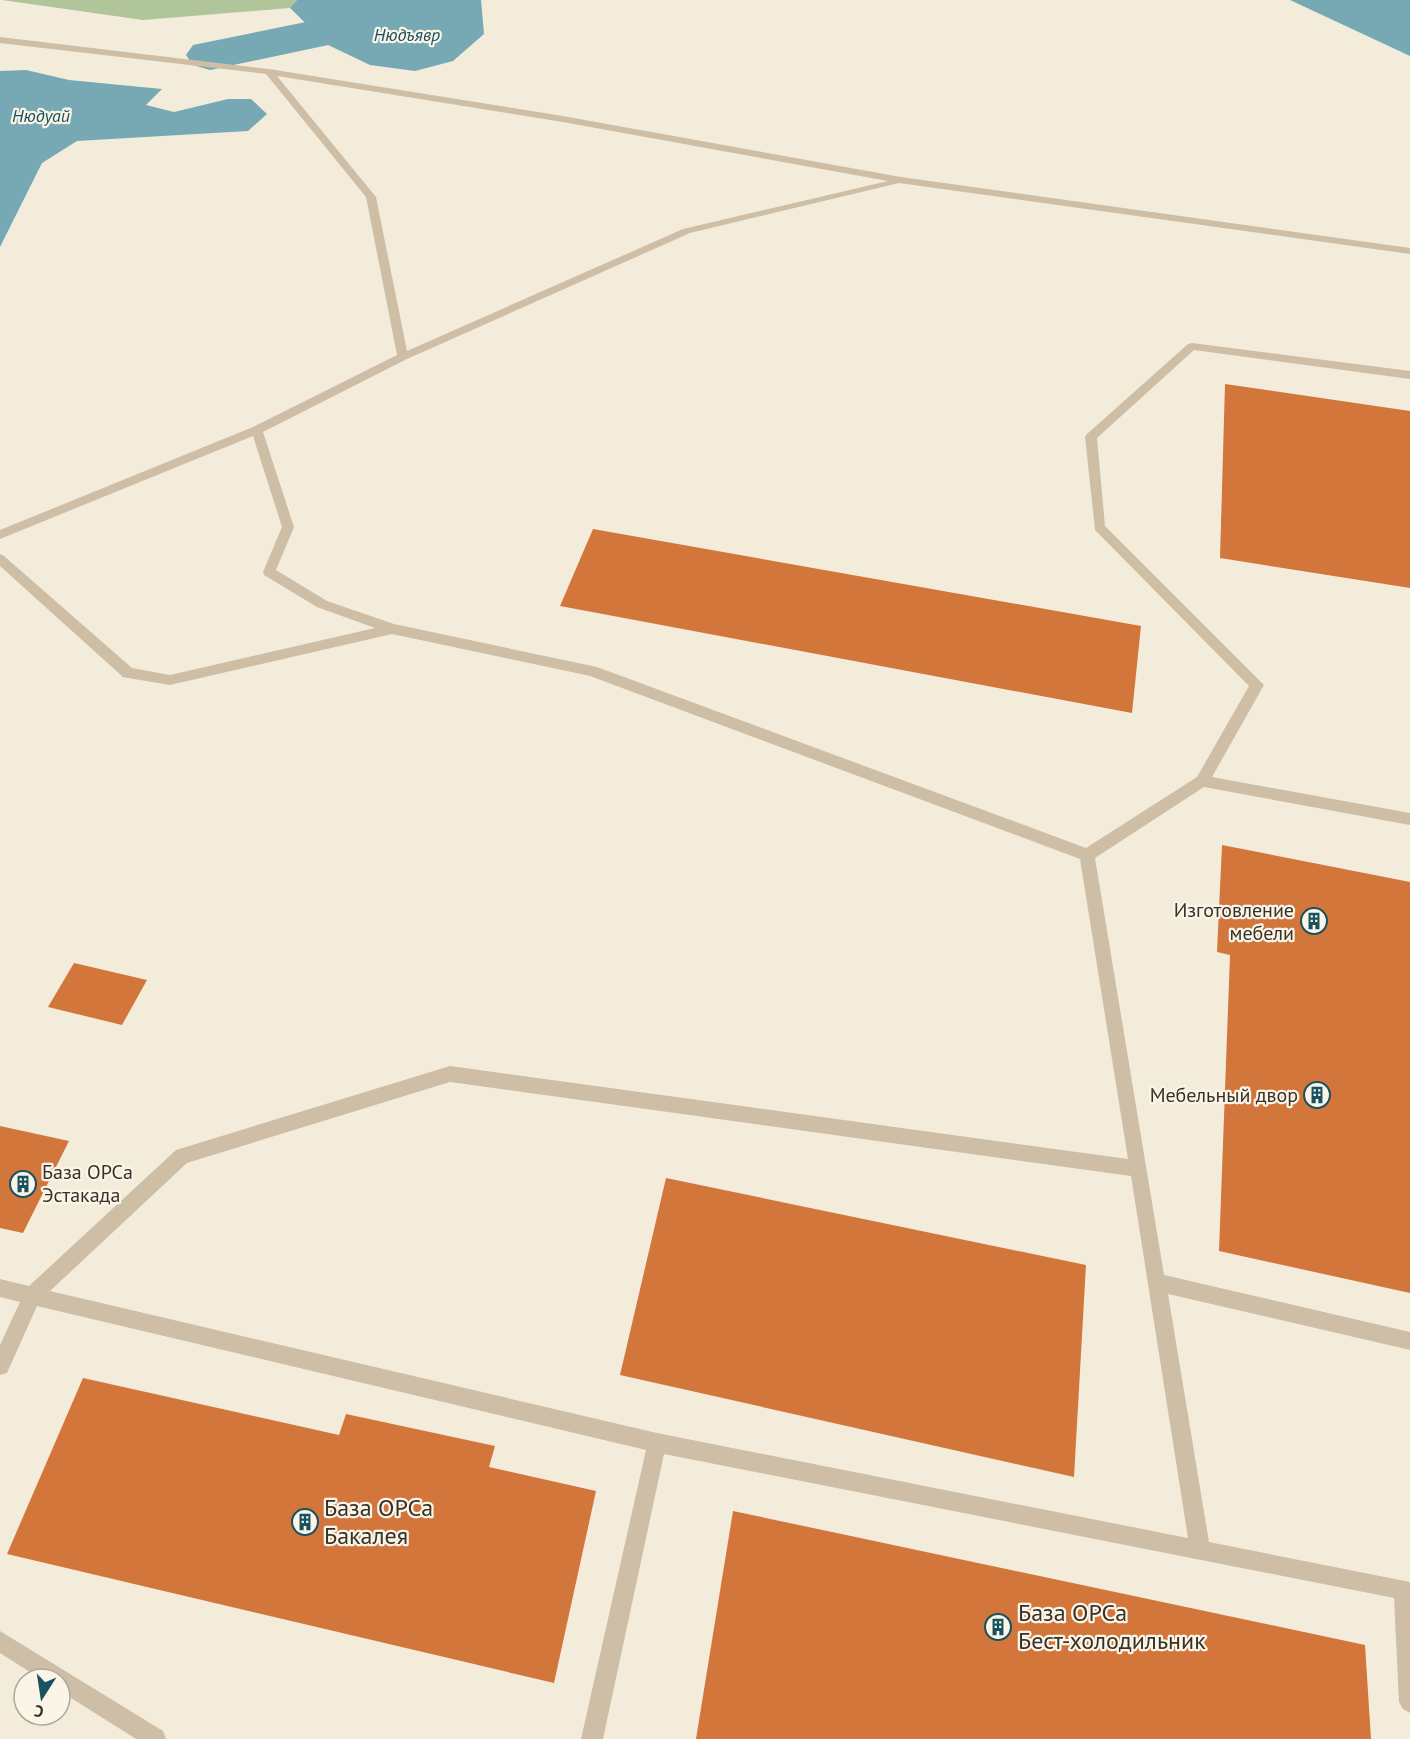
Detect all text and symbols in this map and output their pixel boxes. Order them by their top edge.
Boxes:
water label: Нюдъявр [374,23,440,46]
water label: Нюдуай [12,104,70,127]
place label: Изготовление мебели [1174,897,1294,946]
building icon: Изготовление мебели [1299,906,1329,936]
building icon: Мебельный двор [1302,1080,1332,1110]
place label: Мебельный двор [1150,1082,1298,1108]
place label: База ОРСа Эстакада [42,1159,133,1208]
building icon: База ОРСа Эстакада [8,1169,38,1199]
place label: База ОРСа Бакалея [324,1492,433,1551]
building icon: База ОРСа Бакалея [290,1507,320,1537]
place label: База ОРСа Бест-холодильник [1018,1597,1206,1656]
building icon: База ОРСа Бест-холодильник [983,1612,1013,1642]
north arrow [12,1667,72,1727]
text: С [32,1701,45,1722]

